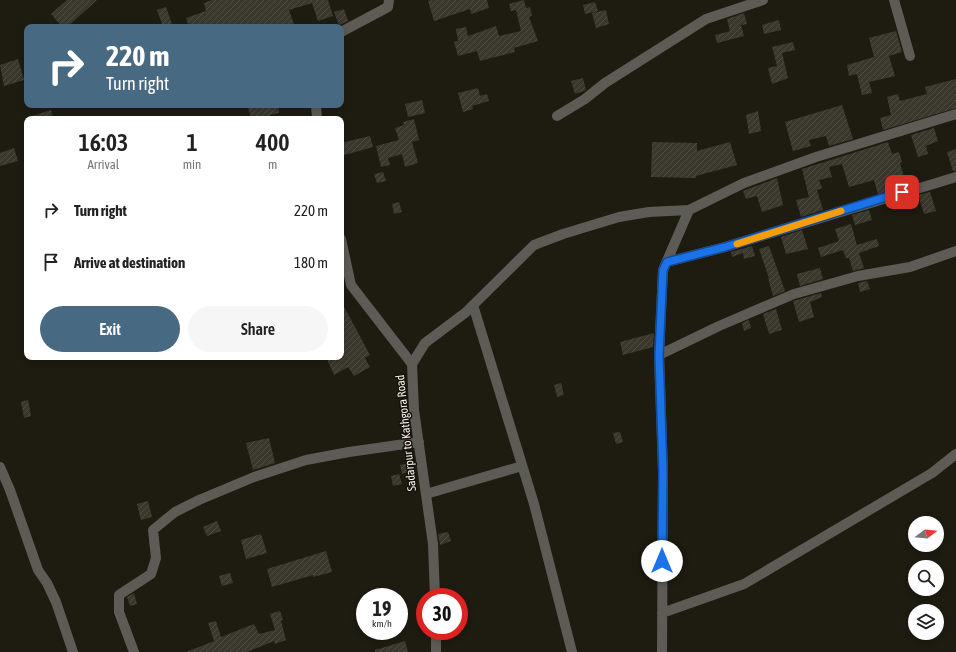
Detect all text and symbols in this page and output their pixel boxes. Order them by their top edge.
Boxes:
icon: right [40,40,92,92]
text: 220 m [106,40,169,72]
text: Turn right [106,73,169,94]
text: 16:03 [78,129,128,156]
text: 1 [186,129,198,156]
text: 400 [256,129,290,156]
text: Arrival [87,157,119,172]
text: min [183,157,201,172]
text: m [268,157,277,172]
pin [885,175,919,209]
icon: arrive [891,181,913,203]
icon: right [40,199,62,221]
text: Turn right [74,202,127,219]
text: 220 m [294,202,328,219]
icon: arrive [40,251,62,273]
text: Arrive at destination [74,254,185,271]
text: 180 m [294,254,328,271]
button: Exit [40,306,180,352]
button: Share [188,306,328,352]
street label: Sadarpur to Kathgora Road [393,374,419,492]
north arrow [908,516,944,552]
map controls [908,516,944,640]
position arrow [641,540,683,582]
button: search [908,560,944,596]
speed limit sign: 30 [416,588,468,640]
text: 19 [373,597,391,620]
button: layers [908,604,944,640]
text: km/h [372,618,392,629]

